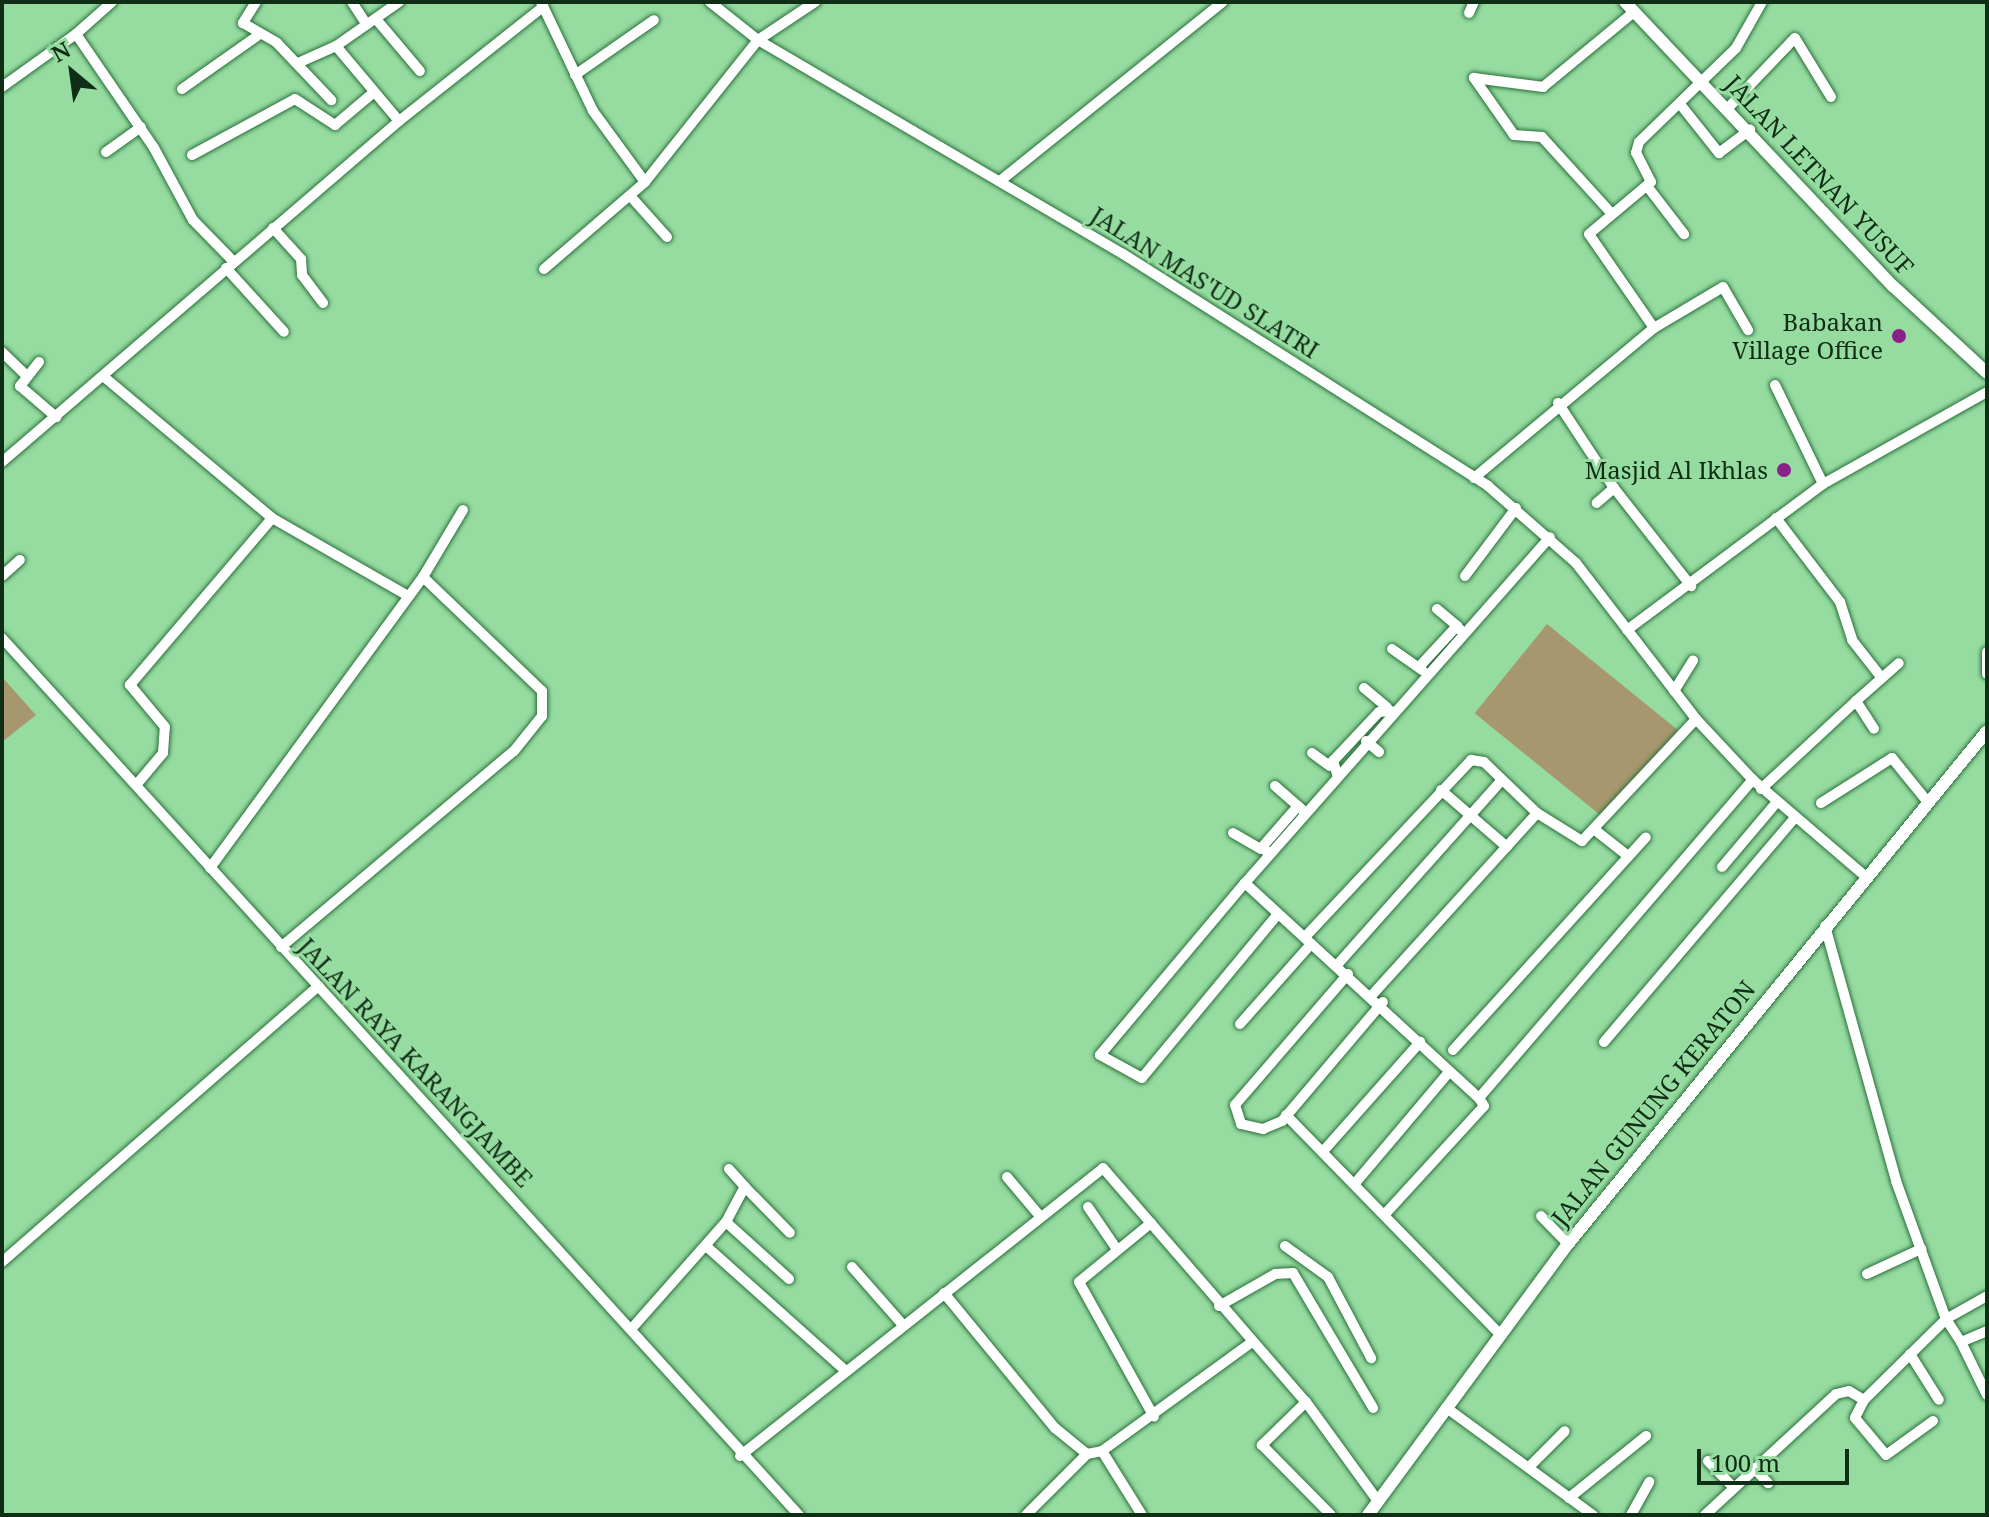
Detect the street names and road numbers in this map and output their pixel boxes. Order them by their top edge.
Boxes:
street label: JALAN LETNAN YUSUF [1720,69,1920,281]
street label: JALAN MAS'UD SLATRI [1086,200,1324,364]
street label: JALAN RAYA KARANGJAMBE [293,932,539,1192]
street label: JALAN GUNUNG KERATON [1545,975,1761,1231]

